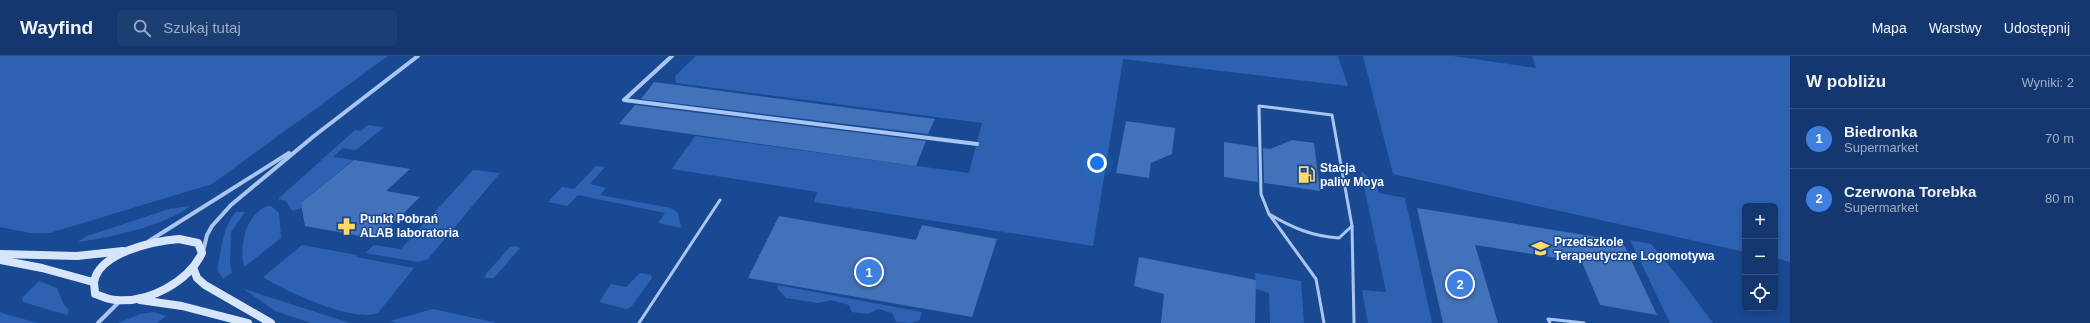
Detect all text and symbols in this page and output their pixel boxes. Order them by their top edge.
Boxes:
search box [117,10,397,46]
text: Wayfind [20,17,93,38]
icon: search [131,17,153,39]
text: Szukaj tutaj [163,19,241,36]
text: Mapa [1872,20,1907,36]
text: Warstwy [1929,20,1982,36]
text: Udostępnij [2004,20,2070,36]
text: W pobliżu [1806,72,1886,91]
text: Wyniki: 2 [2021,75,2074,90]
text: Biedronka [1844,123,1917,140]
text: 1 [1815,131,1823,146]
text: 70 m [2045,131,2074,146]
text: Supermarket [1844,140,1918,155]
your location [1087,153,1107,173]
place label: Stacja paliw Moya [1320,161,1384,189]
fuel station icon: Stacja paliw Moya [1297,165,1317,185]
text: Czerwona Torebka [1844,183,1976,200]
text: 2 [1815,191,1823,206]
text: 80 m [2045,191,2074,206]
text: Supermarket [1844,200,1918,215]
map controls [1742,203,1778,311]
button: + [1742,203,1778,239]
place label: Punkt Pobrań ALAB laboratoria [360,212,459,240]
pharmacy icon: Punkt Pobrań ALAB laboratoria [337,216,357,236]
place label: Przedszkole Terapeutyczne Logomotywa [1554,235,1715,263]
school or university icon: Przedszkole Terapeutyczne Logomotywa [1531,239,1551,259]
button: − [1742,239,1778,275]
pin: 1 [856,257,882,287]
pin: 2 [1447,269,1473,299]
button: locate [1742,275,1778,311]

